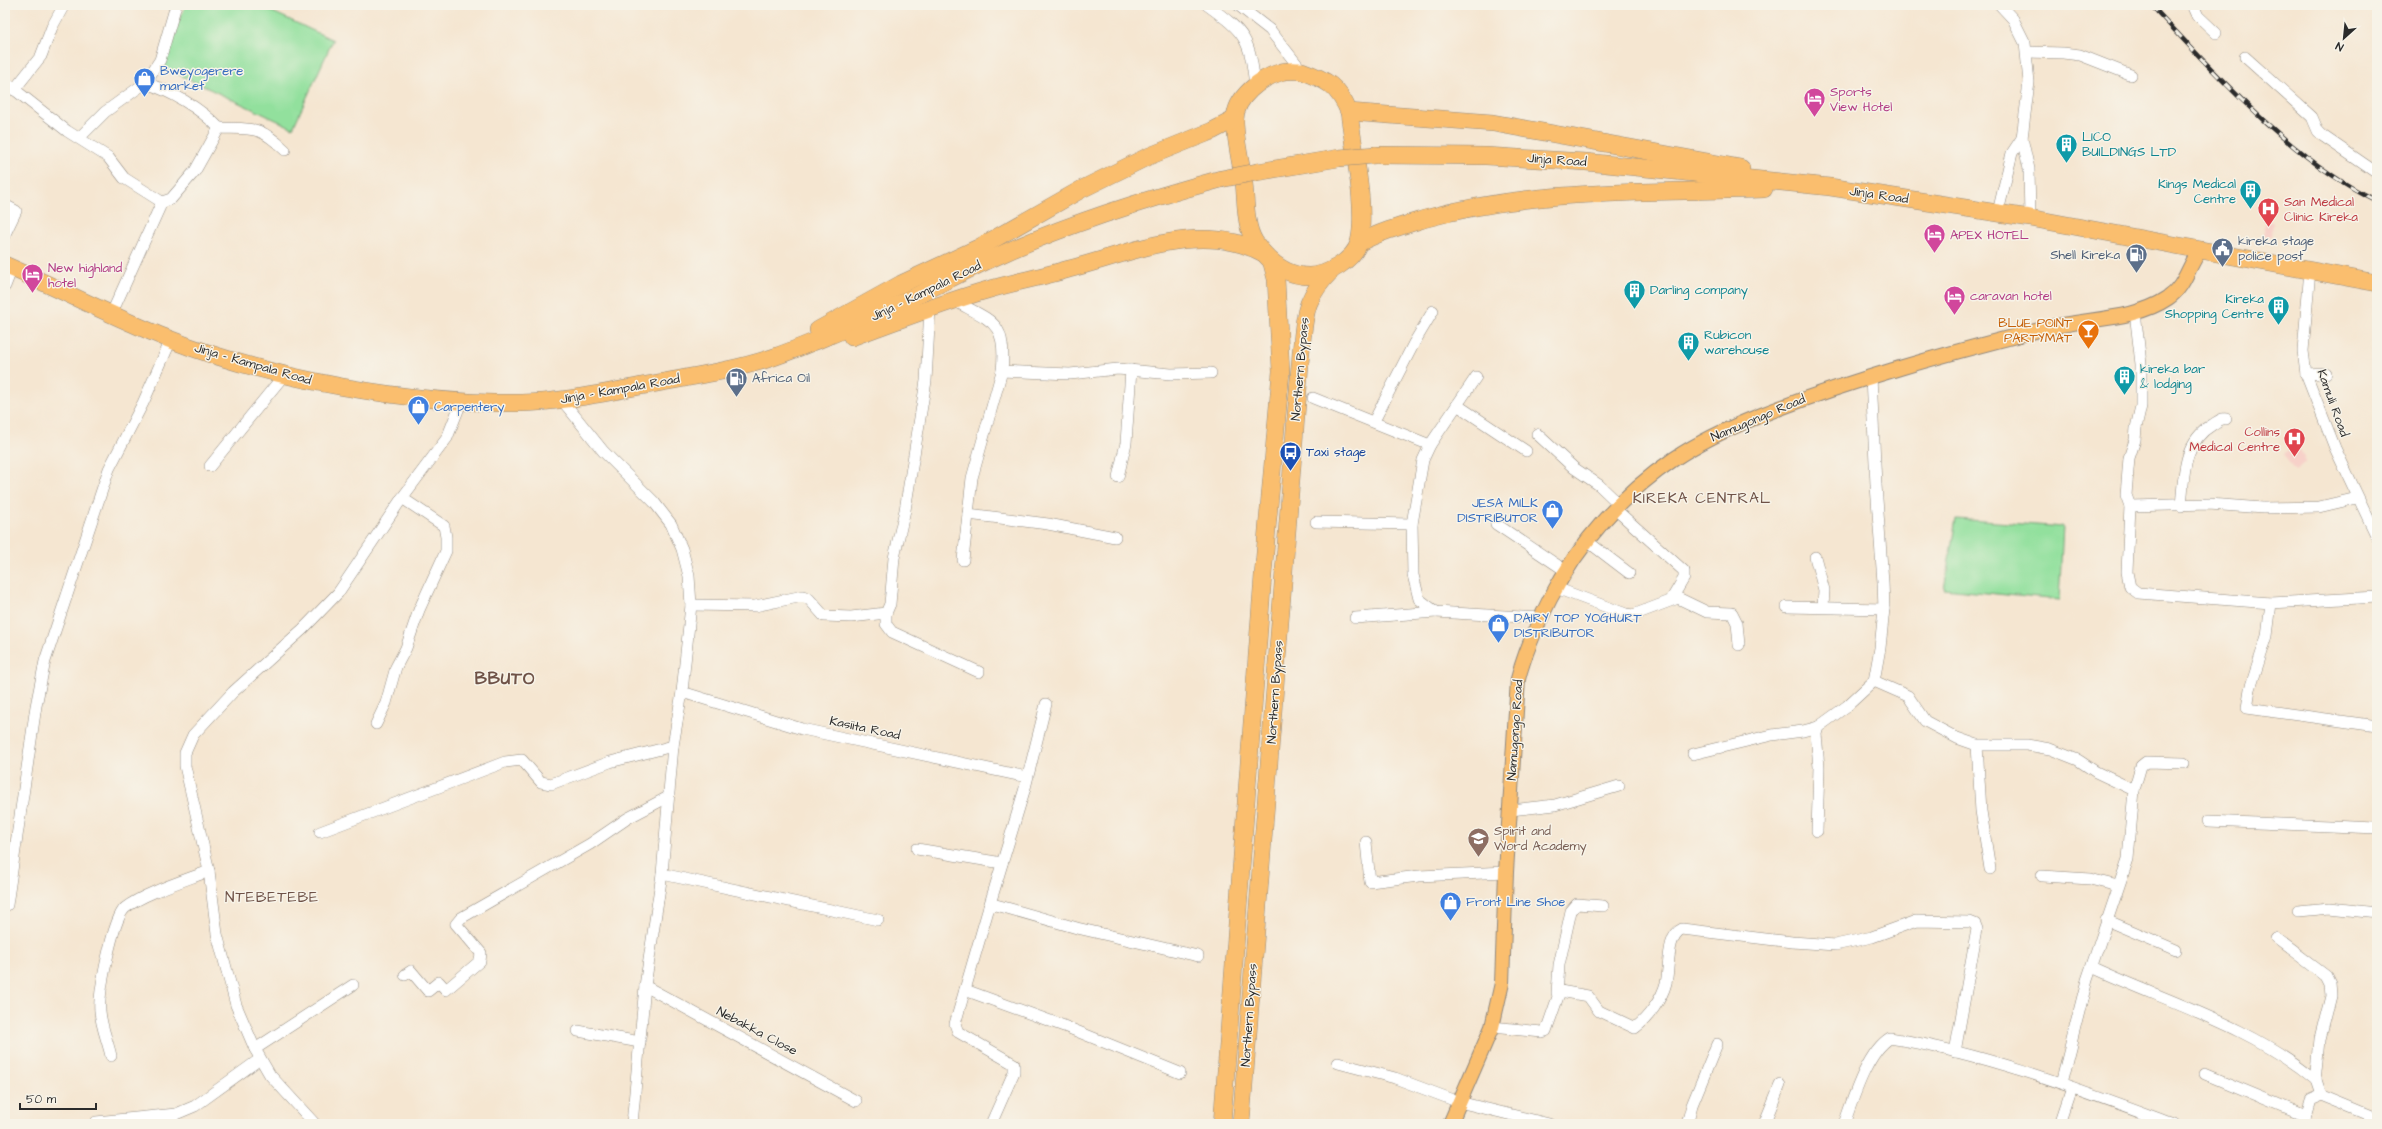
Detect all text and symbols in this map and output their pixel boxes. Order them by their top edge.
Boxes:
north arrow [2324,18,2364,58]
text: N [2333,38,2346,55]
place label: Bweyogerere market [160,62,243,95]
shop icon: Bweyogerere market [132,65,158,98]
place label: Sports View Hotel [1830,83,1892,116]
hotel icon: Sports View Hotel [1802,86,1828,119]
place label: LICO BUILDINGS LTD [2082,128,2177,161]
building icon: LICO BUILDINGS LTD [2054,131,2080,164]
street label: Jinja Road [1527,149,1588,171]
place label: Kings Medical Centre [2158,175,2236,208]
building icon: Kings Medical Centre [2238,178,2264,211]
street label: Jinja Road [1848,182,1910,208]
place label: San Medical Clinic Kireka [2284,193,2358,226]
hospital icon: San Medical Clinic Kireka [2255,196,2281,229]
hotel icon: APEX HOTEL [1921,222,1947,255]
place label: APEX HOTEL [1950,226,2029,244]
place label: kireka stage police post [2238,232,2314,265]
public building icon: kireka stage police post [2210,235,2236,268]
fuel station icon: Shell Kireka [2123,242,2149,275]
place label: Shell Kireka [2050,246,2120,264]
street label: Jinja - Kampala Road [868,256,985,326]
place label: New highland hotel [48,259,123,292]
hotel icon: New highland hotel [19,262,45,295]
building icon: Darling company [1622,277,1648,310]
place label: Darling company [1650,281,1748,300]
hotel icon: caravan hotel [1941,283,1967,316]
place label: caravan hotel [1970,287,2052,305]
place label: Kireka Shopping Centre [2165,290,2264,324]
building icon: Kireka Shopping Centre [2266,293,2292,326]
place label: BLUE POINT PARTYMAT [1998,314,2073,347]
street label: Northern Bypass [1287,316,1315,421]
bar icon: BLUE POINT PARTYMAT [2075,317,2101,350]
place label: Rubicon warehouse [1704,326,1769,359]
building icon: Rubicon warehouse [1675,329,1701,362]
street label: Jinja - Kampala Road [192,339,314,389]
place label: kireka bar & lodging [2140,360,2205,394]
building icon: kireka bar & lodging [2112,363,2138,396]
fuel station icon: Africa Oil [723,365,749,398]
street label: Kamuli Road [2313,367,2354,439]
place label: Africa Oil [752,369,810,387]
street label: Jinja - Kampala Road [559,370,681,408]
street label: Namugongo Road [1708,390,1809,447]
shop icon: Carpentery [405,394,431,427]
place label: Carpentery [434,398,504,417]
place label: Collins Medical Centre [2189,423,2280,456]
hospital icon: Collins Medical Centre [2282,426,2308,459]
bus stop icon: Taxi stage [1277,439,1303,472]
place label: Taxi stage [1306,443,1366,462]
district label: KIREKA CENTRAL [1633,488,1771,509]
place label: JESA MILK DISTRIBUTOR [1457,494,1538,527]
shop icon: JESA MILK DISTRIBUTOR [1540,497,1566,530]
place label: DAIRY TOP YOGHURT DISTRIBUTOR [1514,609,1643,642]
shop icon: DAIRY TOP YOGHURT DISTRIBUTOR [1485,612,1511,645]
street label: Northern Bypass [1262,639,1289,744]
district label: BBUTO [475,667,535,691]
street label: Namugongo Road [1502,679,1529,781]
street label: Kasiita Road [828,712,902,744]
place label: Spirit and Word Academy [1494,822,1587,856]
school or university icon: Spirit and Word Academy [1465,825,1491,858]
district label: NTEBETEBE [225,887,319,908]
shop icon: Front Line Shoe [1438,889,1464,922]
place label: Front Line Shoe [1466,893,1565,911]
street label: Northern Bypass [1236,962,1263,1067]
street label: Nebakka Close [713,1002,801,1060]
scale bar [20,1085,96,1111]
text: 50 m [26,1091,57,1108]

